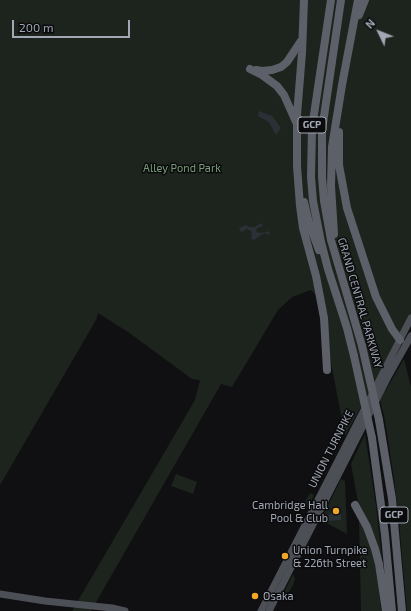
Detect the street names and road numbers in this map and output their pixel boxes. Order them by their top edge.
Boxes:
road number: GCP [298,117,326,133]
street label: GRAND CENTRAL PARKWAY [335,236,385,370]
street label: UNION TURNPIKE [306,408,356,490]
road number: GCP [380,507,408,523]

